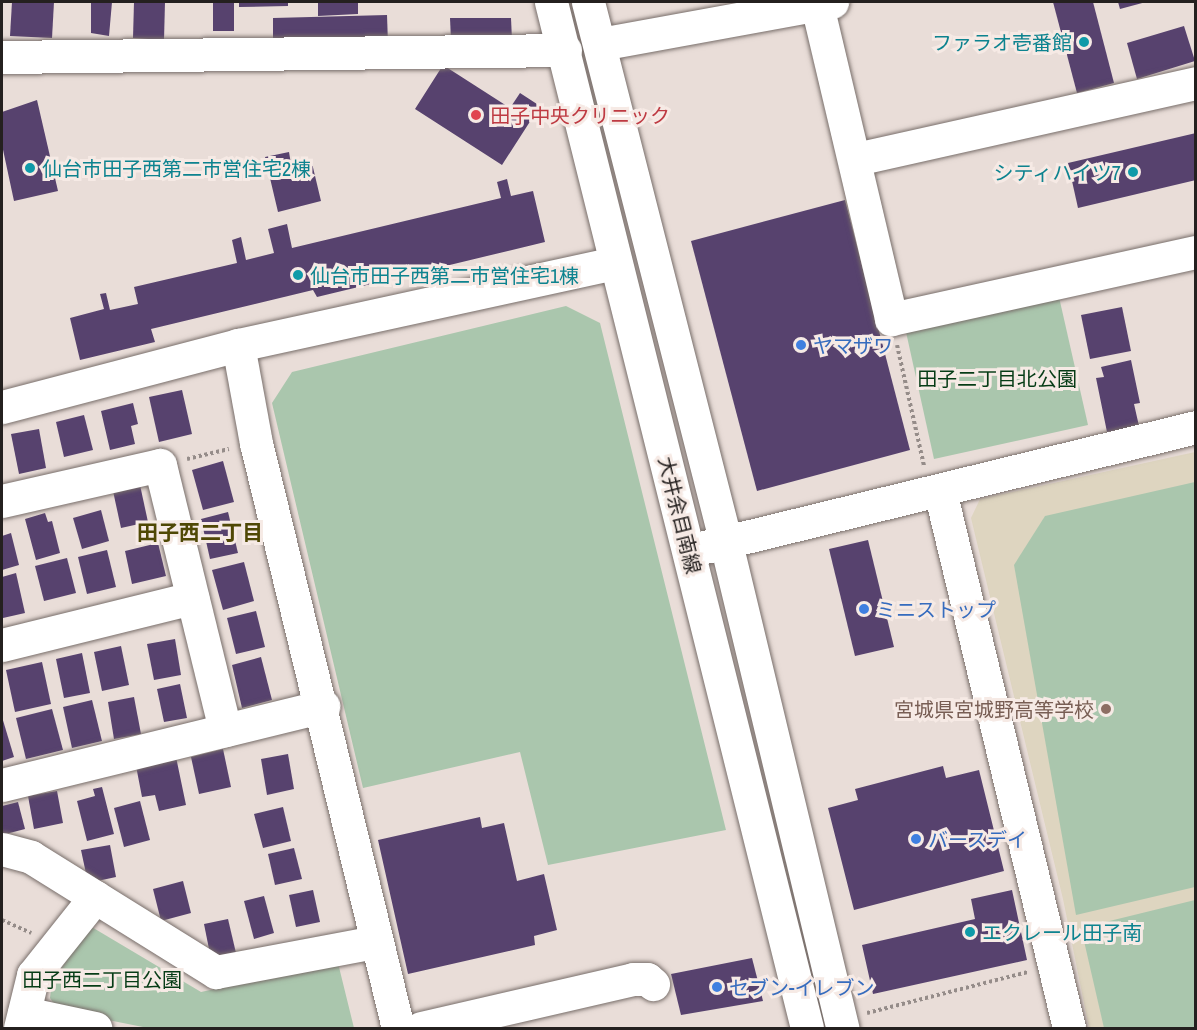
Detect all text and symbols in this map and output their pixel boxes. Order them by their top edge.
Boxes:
place label: ファラオ壱番館 [932,30,1072,54]
marker: ファラオ壱番館 [1077,35,1091,49]
place label: 田子中央クリニック [490,103,670,127]
marker: 田子中央クリニック [467,106,485,124]
place label: 仙台市田子西第二市営住宅2棟 [42,156,311,180]
place label: シティハイツ7 [992,160,1121,184]
marker: 仙台市田子西第二市営住宅2棟 [23,161,37,175]
marker: シティハイツ7 [1126,165,1140,179]
place label: 仙台市田子西第二市営住宅1棟 [310,263,579,287]
marker: 仙台市田子西第二市営住宅1棟 [291,268,305,282]
place label: ヤマザワ [813,333,893,357]
marker: ヤマザワ [794,338,808,352]
park label: 田子二丁目北公園 [917,366,1077,390]
street label: 大井余目南線 [654,454,706,576]
district label: 田子西二丁目 [137,520,263,546]
place label: ミニストップ [876,597,996,621]
marker: ミニストップ [857,602,871,616]
place label: 宮城県宮城野高等学校 [894,697,1094,721]
marker: 宮城県宮城野高等学校 [1099,702,1113,716]
place label: バースデイ [928,827,1028,851]
marker: バースデイ [909,832,923,846]
place label: エクレール田子南 [982,920,1142,944]
marker: エクレール田子南 [963,925,977,939]
park label: 田子西二丁目公園 [22,967,182,991]
place label: セブン-イレブン [729,975,874,999]
marker: セブン-イレブン [710,980,724,994]

